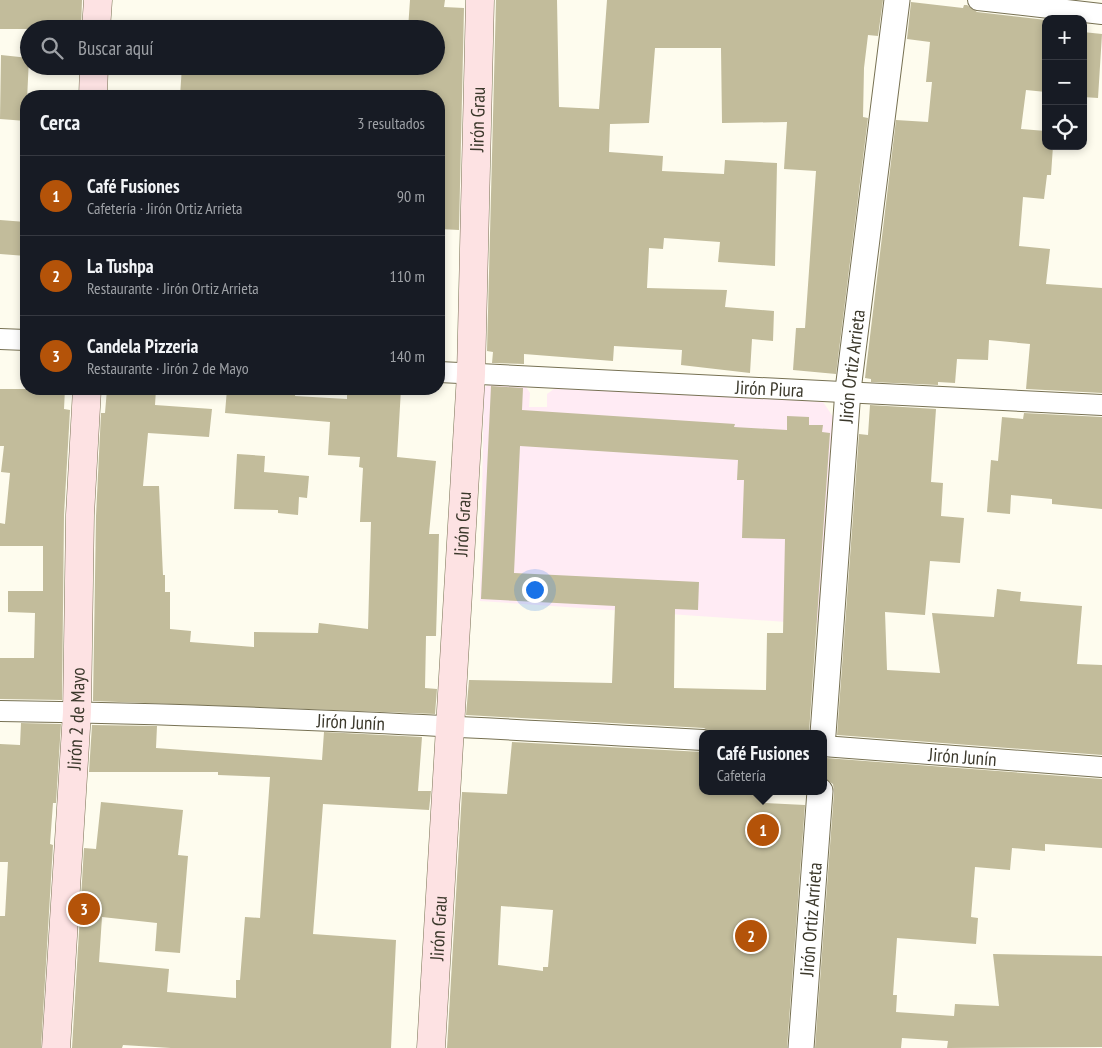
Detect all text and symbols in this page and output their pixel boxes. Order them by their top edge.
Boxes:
map controls [1042,15,1087,150]
button: + [1042,15,1087,60]
search box [20,20,445,75]
icon: search [38,34,66,62]
text: Buscar aquí [78,36,153,60]
button: − [1042,60,1087,105]
street label: Jirón Grau [464,86,490,153]
button: locate [1042,105,1087,150]
text: Cerca [40,109,80,136]
text: 3 resultados [357,113,425,133]
text: Café Fusiones [87,174,180,198]
text: 1 [52,186,60,206]
text: 90 m [397,186,425,206]
text: Cafetería · Jirón Ortiz Arrieta [87,198,242,218]
text: La Tushpa [87,254,154,278]
text: 2 [52,266,60,286]
text: 110 m [390,266,425,286]
text: Restaurante · Jirón Ortiz Arrieta [87,278,259,298]
street label: Jirón Ortiz Arrieta [834,308,870,425]
text: Candela Pizzeria [87,334,198,358]
text: 3 [52,346,60,366]
text: 140 m [390,346,425,366]
text: Restaurante · Jirón 2 de Mayo [87,358,249,378]
street label: Jirón Piura [734,375,804,402]
street label: Jirón Grau [448,491,476,558]
your location [522,577,548,603]
street label: Jirón 2 de Mayo [61,667,90,771]
street label: Jirón Junín [315,708,385,735]
popup [699,730,827,795]
text: Café Fusiones [717,741,809,765]
street label: Jirón Junín [927,742,998,771]
text: Cafetería [717,765,766,785]
pin: 1 [747,811,779,849]
street label: Jirón Ortiz Arrieta [794,862,827,978]
pin: 3 [68,890,100,928]
street label: Jirón Grau [424,895,452,962]
pin: 2 [735,917,767,955]

